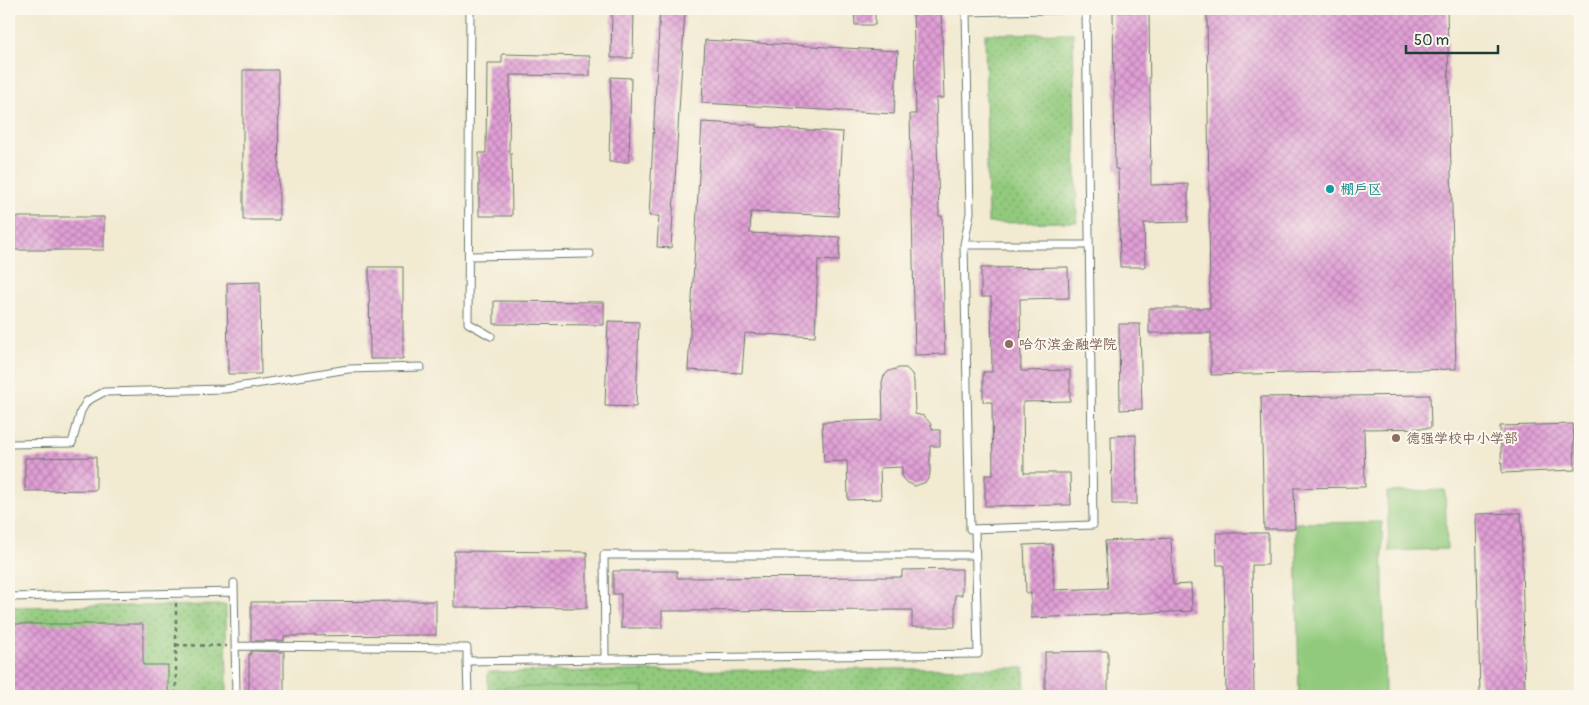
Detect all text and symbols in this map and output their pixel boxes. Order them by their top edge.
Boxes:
scale bar [1406,22,1499,54]
text: 50 m [1414,31,1449,50]
place label: 棚户区 [1340,181,1382,198]
marker: 棚户区 [1324,183,1336,195]
place label: 哈尔滨金融学院 [1019,336,1117,353]
marker: 哈尔滨金融学院 [1003,338,1015,350]
place label: 德强学校中小学部 [1406,430,1518,447]
marker: 德强学校中小学部 [1390,432,1402,444]

